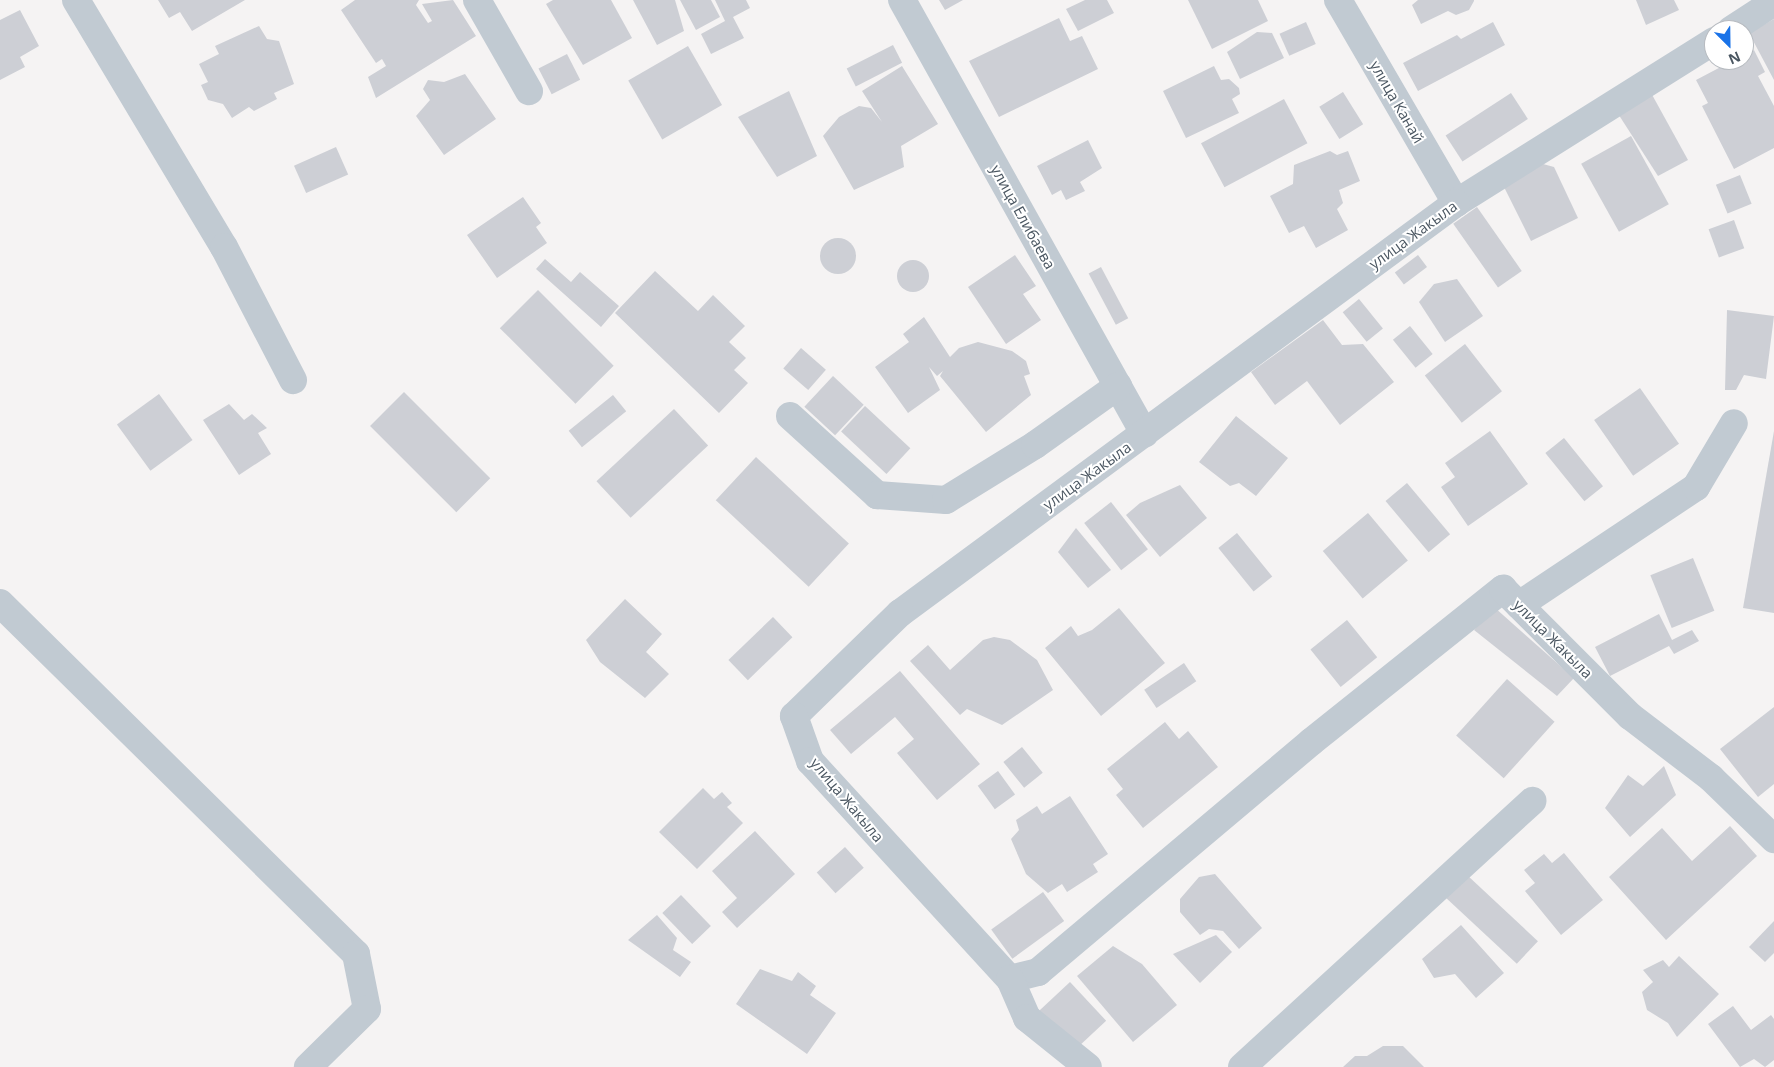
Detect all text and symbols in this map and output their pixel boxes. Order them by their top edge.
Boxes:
north arrow [1704,20,1754,70]
text: N [1726,47,1744,69]
street label: улица Канай [1366,58,1428,146]
street label: улица Елибаева [987,162,1059,272]
street label: улица Жакыла [1365,197,1461,273]
street label: улица Жакыла [1039,438,1135,514]
street label: улица Жакыла [1510,596,1596,682]
street label: улица Жакыла [807,754,887,846]

